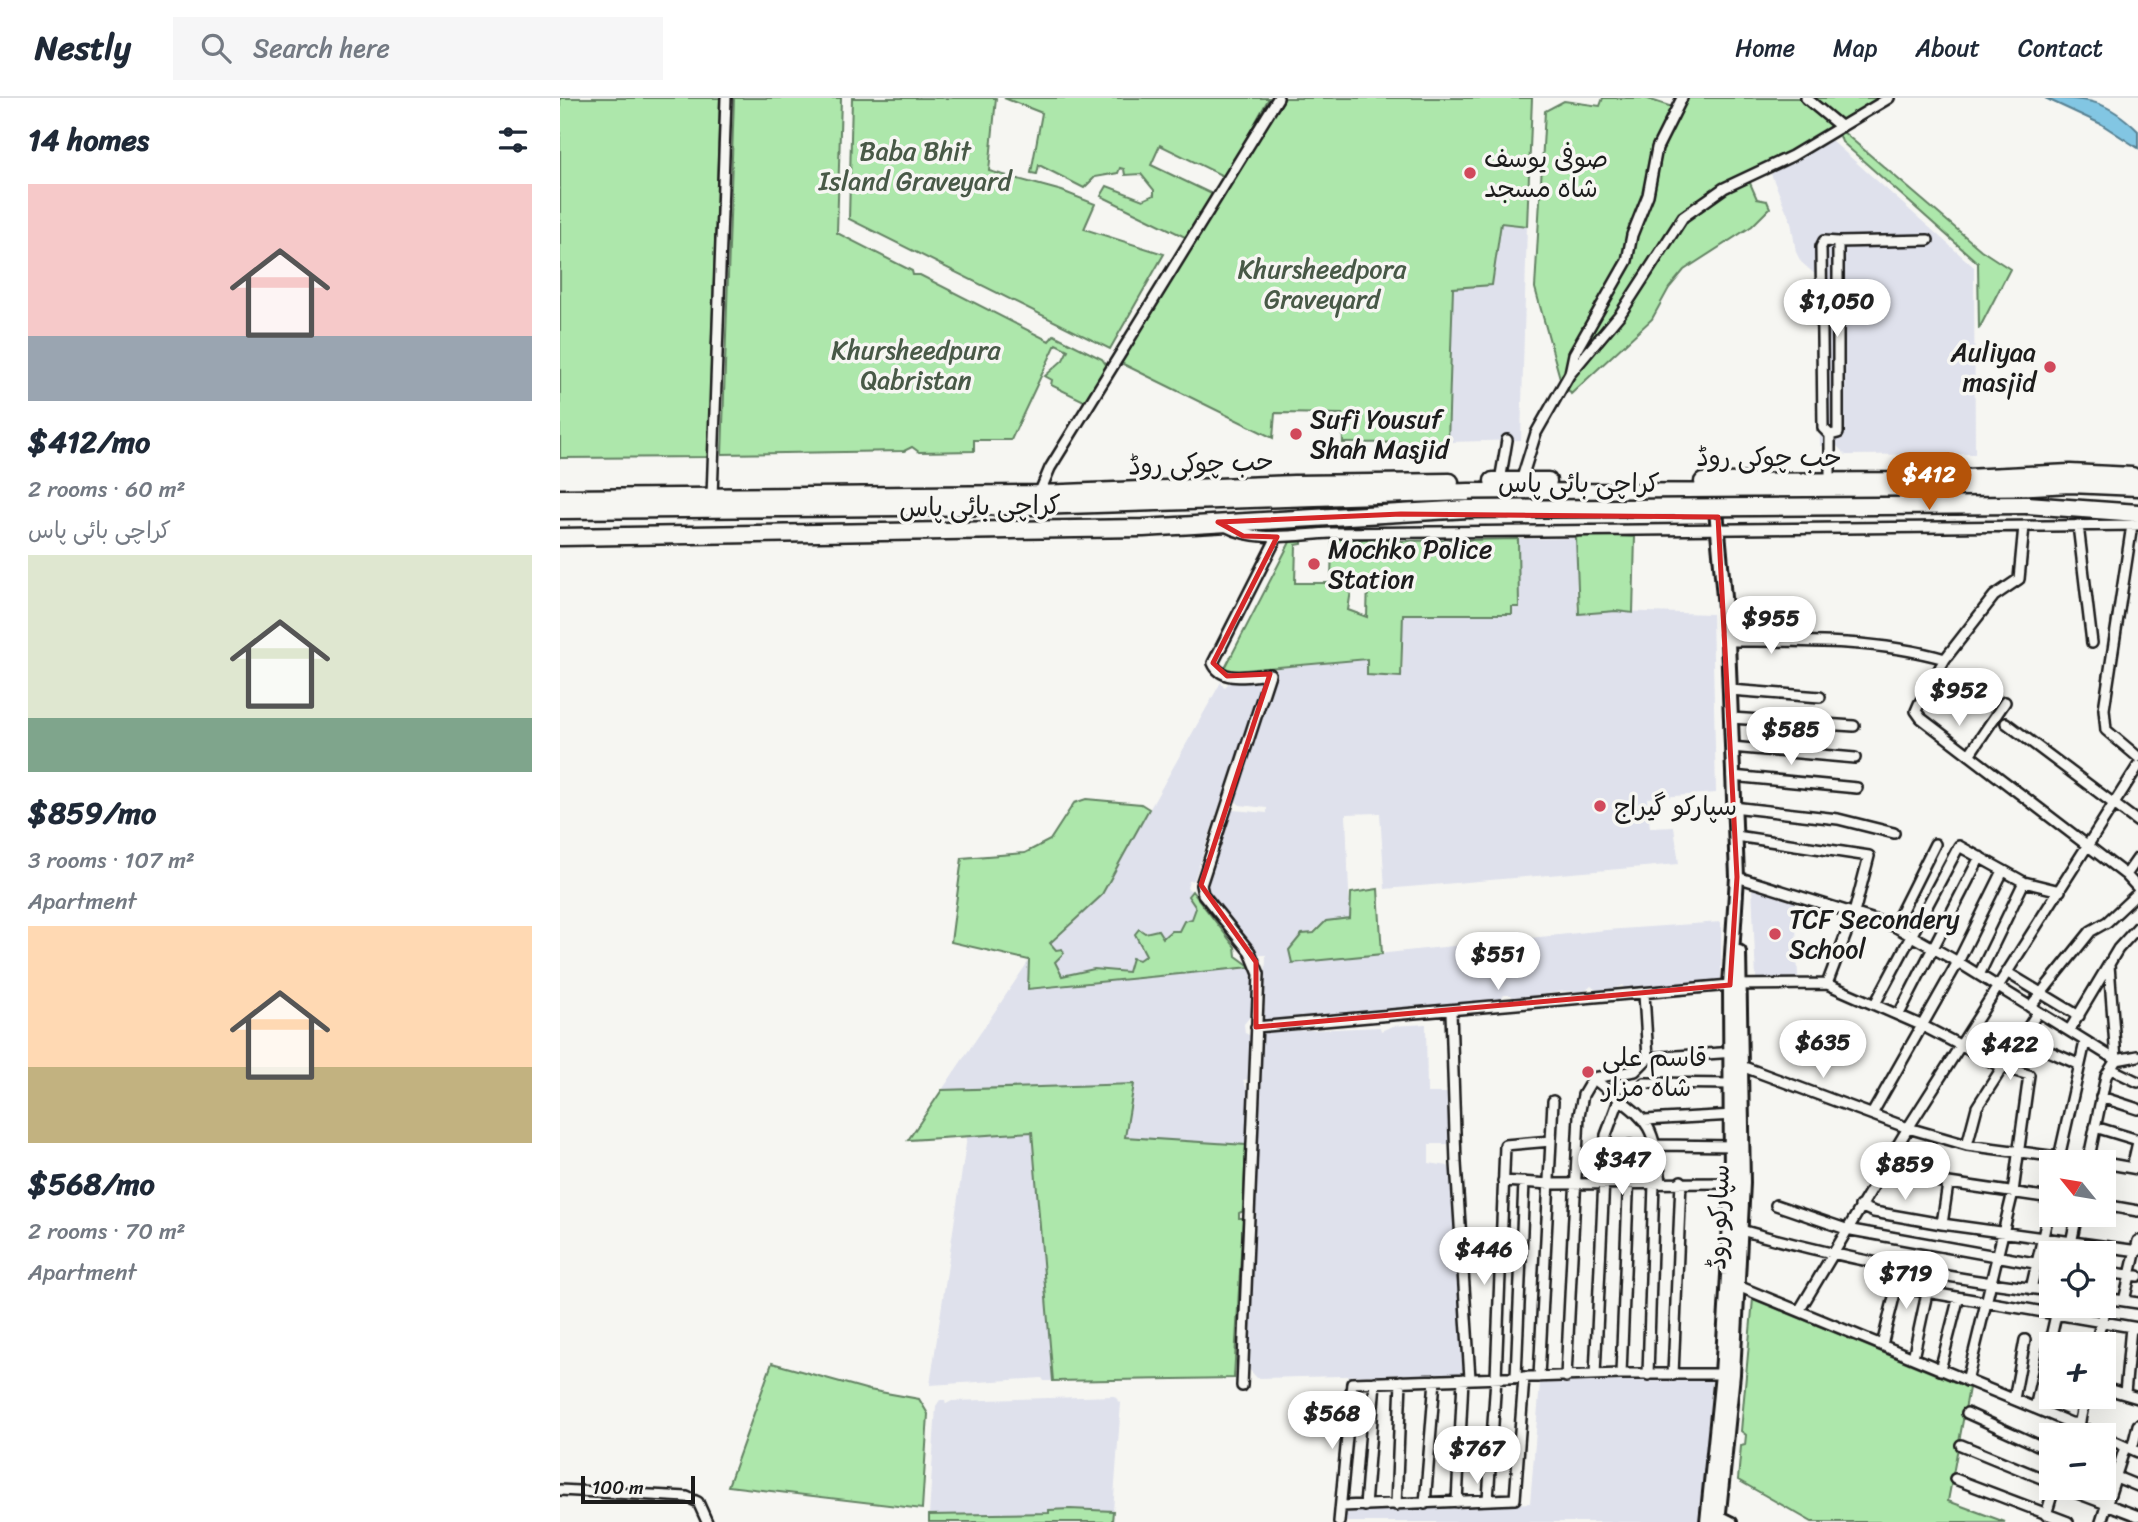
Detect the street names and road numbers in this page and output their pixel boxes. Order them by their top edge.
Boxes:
street label: حب چوکی روڈ [1696,434,1842,480]
street label: حب چوکی روڈ [1127,437,1275,489]
street label: کراچی بائی پاس [1498,460,1660,506]
street label: کراچی بائی پاس [899,482,1061,530]
street label: سپارکو روڈ [1693,1163,1743,1271]

